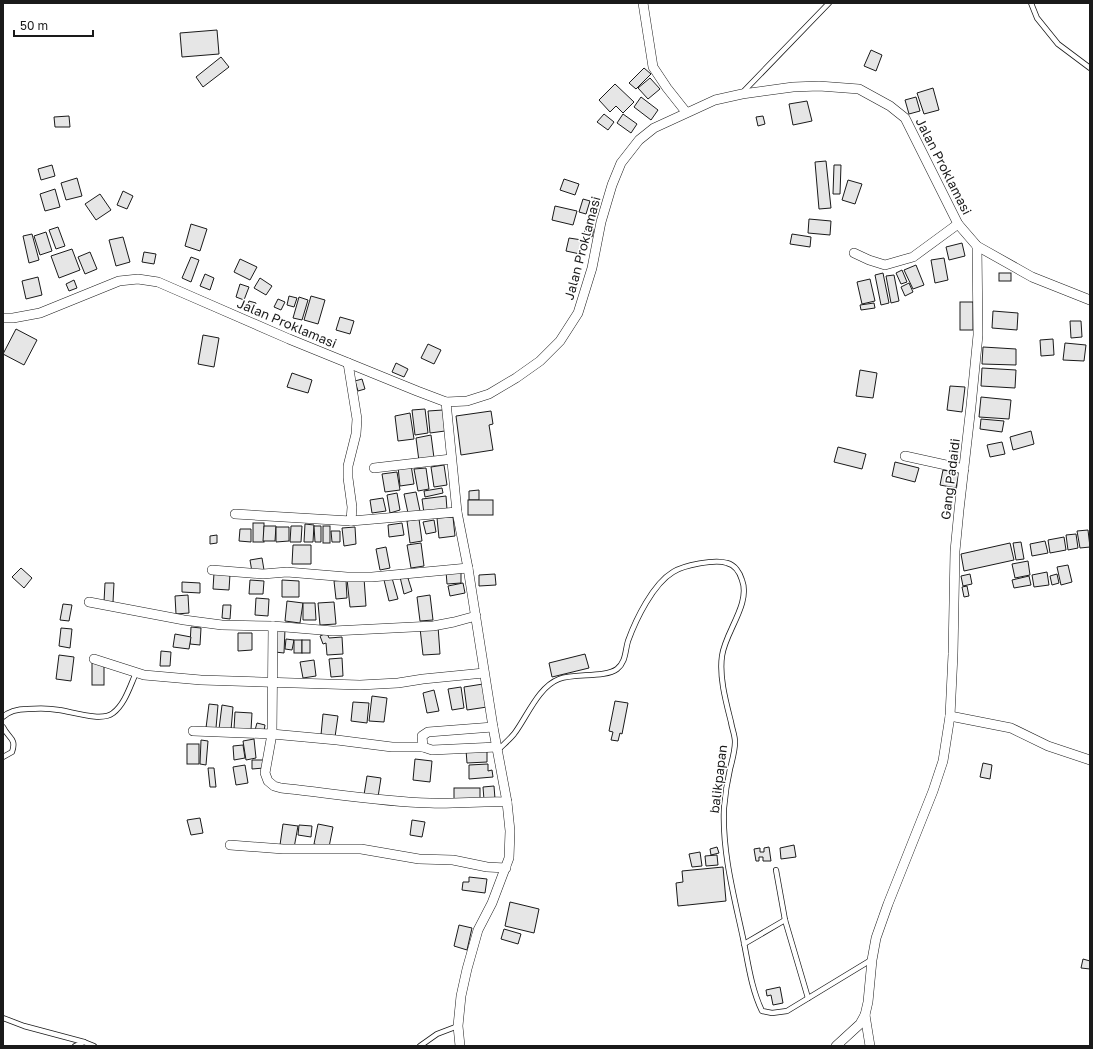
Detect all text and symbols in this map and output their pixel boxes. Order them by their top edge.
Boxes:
scale bar [14,12,93,38]
text: 50 m [20,18,48,33]
street label: Jalan Proklamasi [913,115,975,217]
street label: Jalan Proklamasi [560,194,604,302]
street label: Jalan Proklamasi [235,295,339,351]
street label: Gang Padaidi [937,437,963,521]
street label: balikpapan [706,744,730,814]

